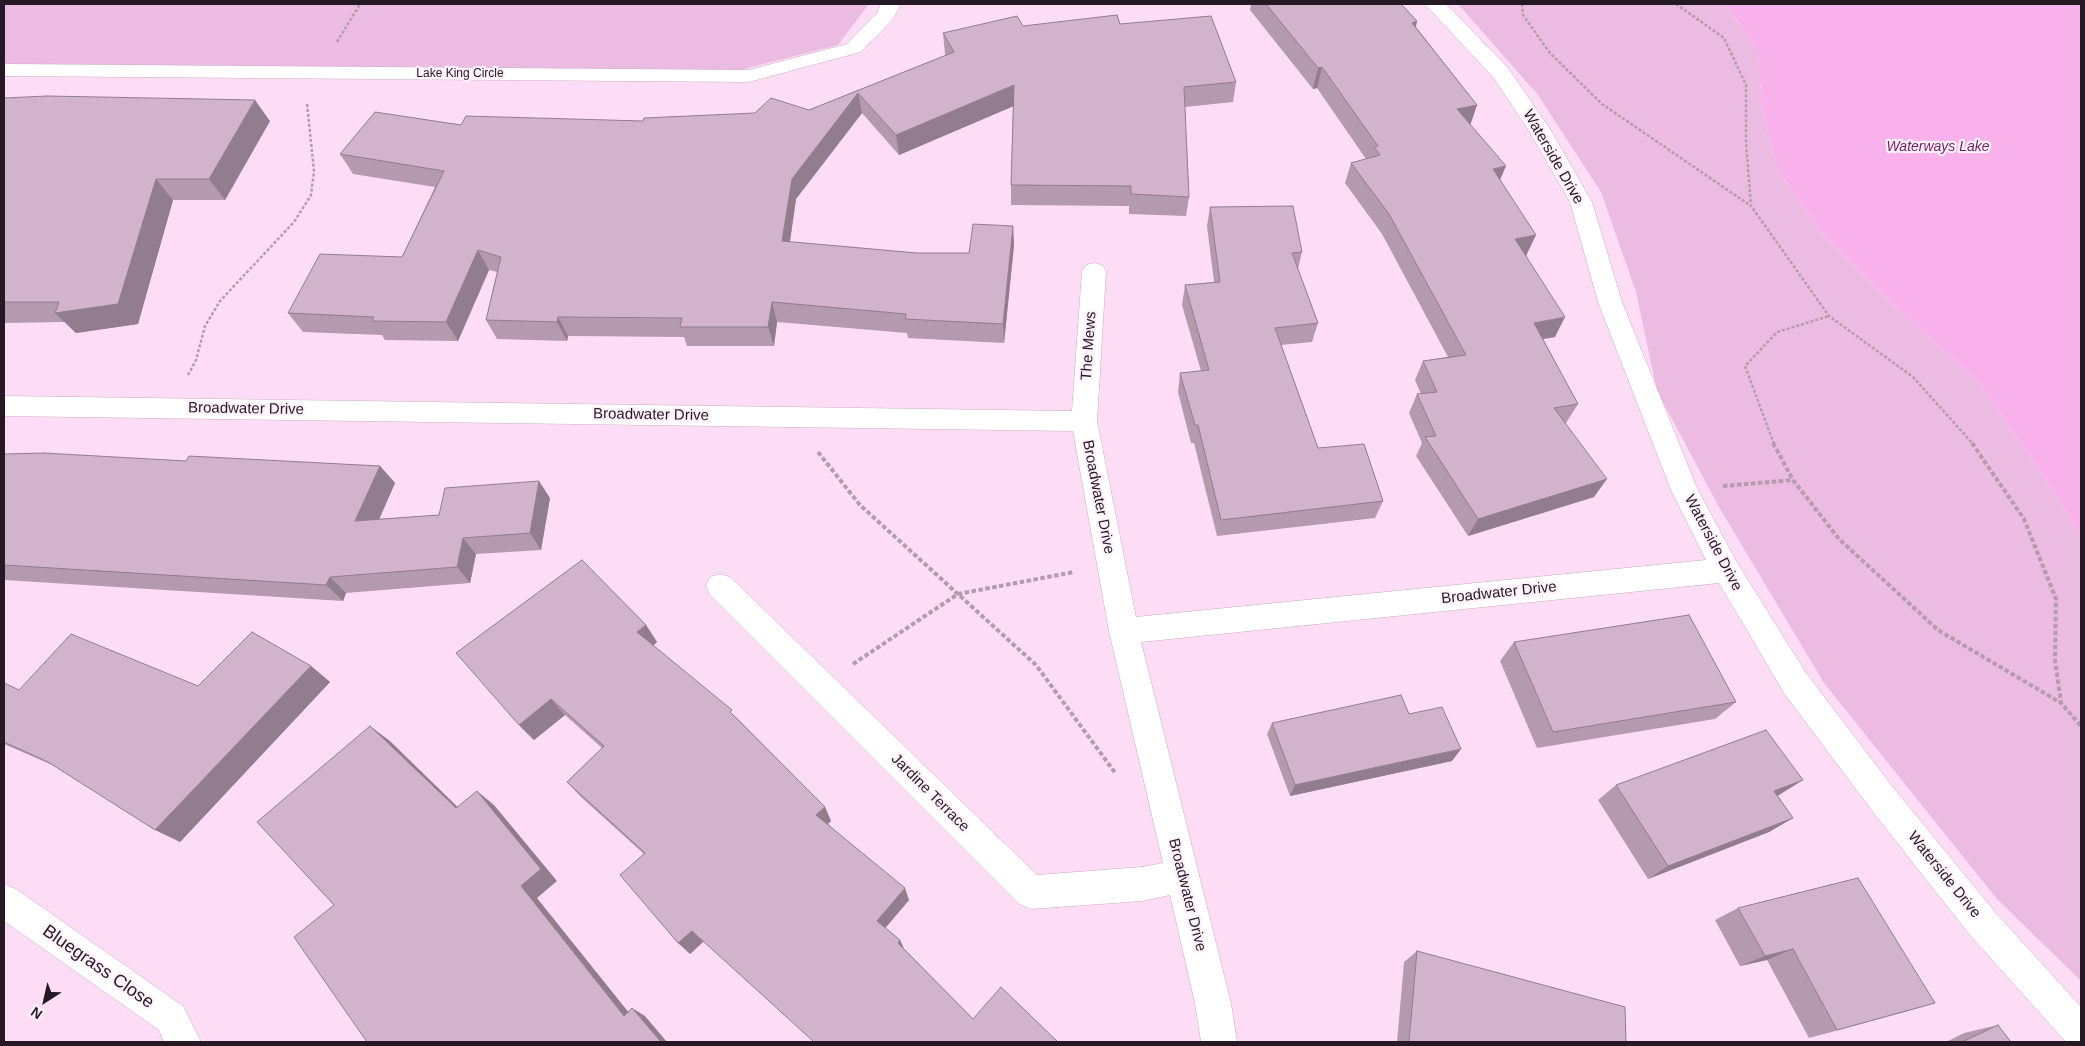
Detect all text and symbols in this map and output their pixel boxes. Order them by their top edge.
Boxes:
street label: Lake King Circle [416,67,504,81]
street label: Waterside Drive [1519,107,1587,207]
water label: Waterways Lake [1886,139,1990,155]
street label: The Mews [1078,311,1100,381]
street label: Broadwater Drive [188,399,304,419]
street label: Broadwater Drive [593,405,709,425]
street label: Broadwater Drive [1078,438,1118,556]
street label: Waterside Drive [1680,492,1746,594]
street label: Broadwater Drive [1440,578,1558,608]
street label: Jardine Terrace [887,750,973,836]
street label: Waterside Drive [1904,828,1984,922]
street label: Broadwater Drive [1164,837,1210,953]
street label: Bluegrass Close [38,921,158,1013]
north arrow [20,976,70,1026]
text: N [28,1004,45,1023]

